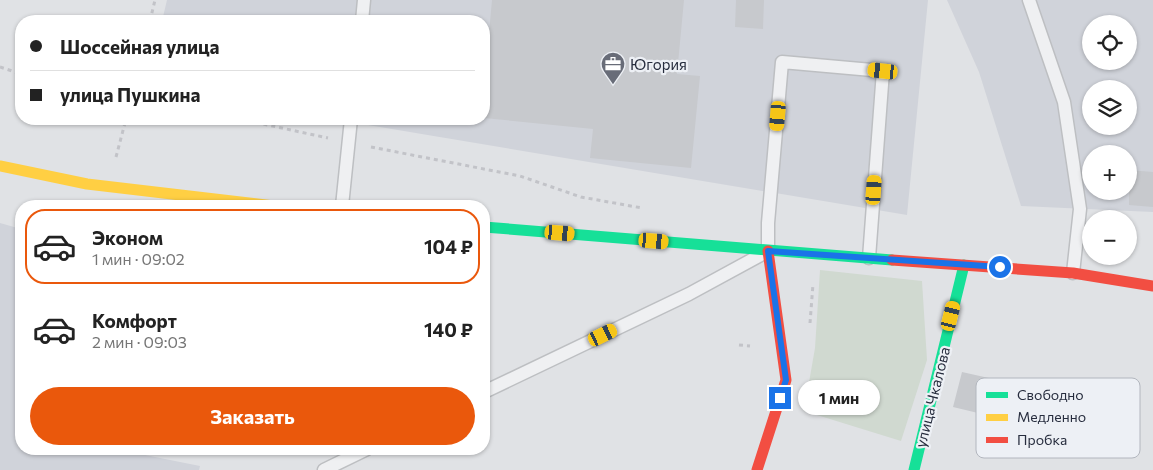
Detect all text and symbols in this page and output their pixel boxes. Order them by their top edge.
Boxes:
map controls [1082,15,1137,265]
button: locate [1082,15,1137,70]
text: Шоссейная улица [60,35,219,58]
office icon: Югория [600,51,626,85]
place label: Югория [630,55,687,73]
car [867,62,898,80]
button: layers [1082,80,1137,135]
text: улица Пушкина [60,83,200,106]
car [769,100,786,132]
button: + [1082,145,1137,200]
car [865,175,882,205]
button: − [1082,210,1137,265]
icon: car [32,224,77,269]
car [544,224,575,242]
text: Эконом [92,226,163,249]
car [638,232,669,250]
text: 104 ₽ [424,235,473,258]
text: 1 мин · 09:02 [92,249,185,268]
route start [989,256,1011,278]
car [940,300,961,332]
icon: car [32,307,77,352]
text: Комфорт [92,309,177,332]
text: 140 ₽ [424,318,473,341]
car [586,322,619,348]
text: 2 мин · 09:03 [92,332,187,351]
street label: улица Чкалова [911,345,953,449]
legend [976,378,1140,458]
callout: 1 мин [798,380,880,416]
text: Свободно [1017,386,1084,403]
button: Заказать [30,387,475,445]
route end [769,387,791,409]
text: 1 мин [819,388,859,407]
text: Медленно [1017,408,1086,425]
text: Пробка [1017,431,1067,448]

